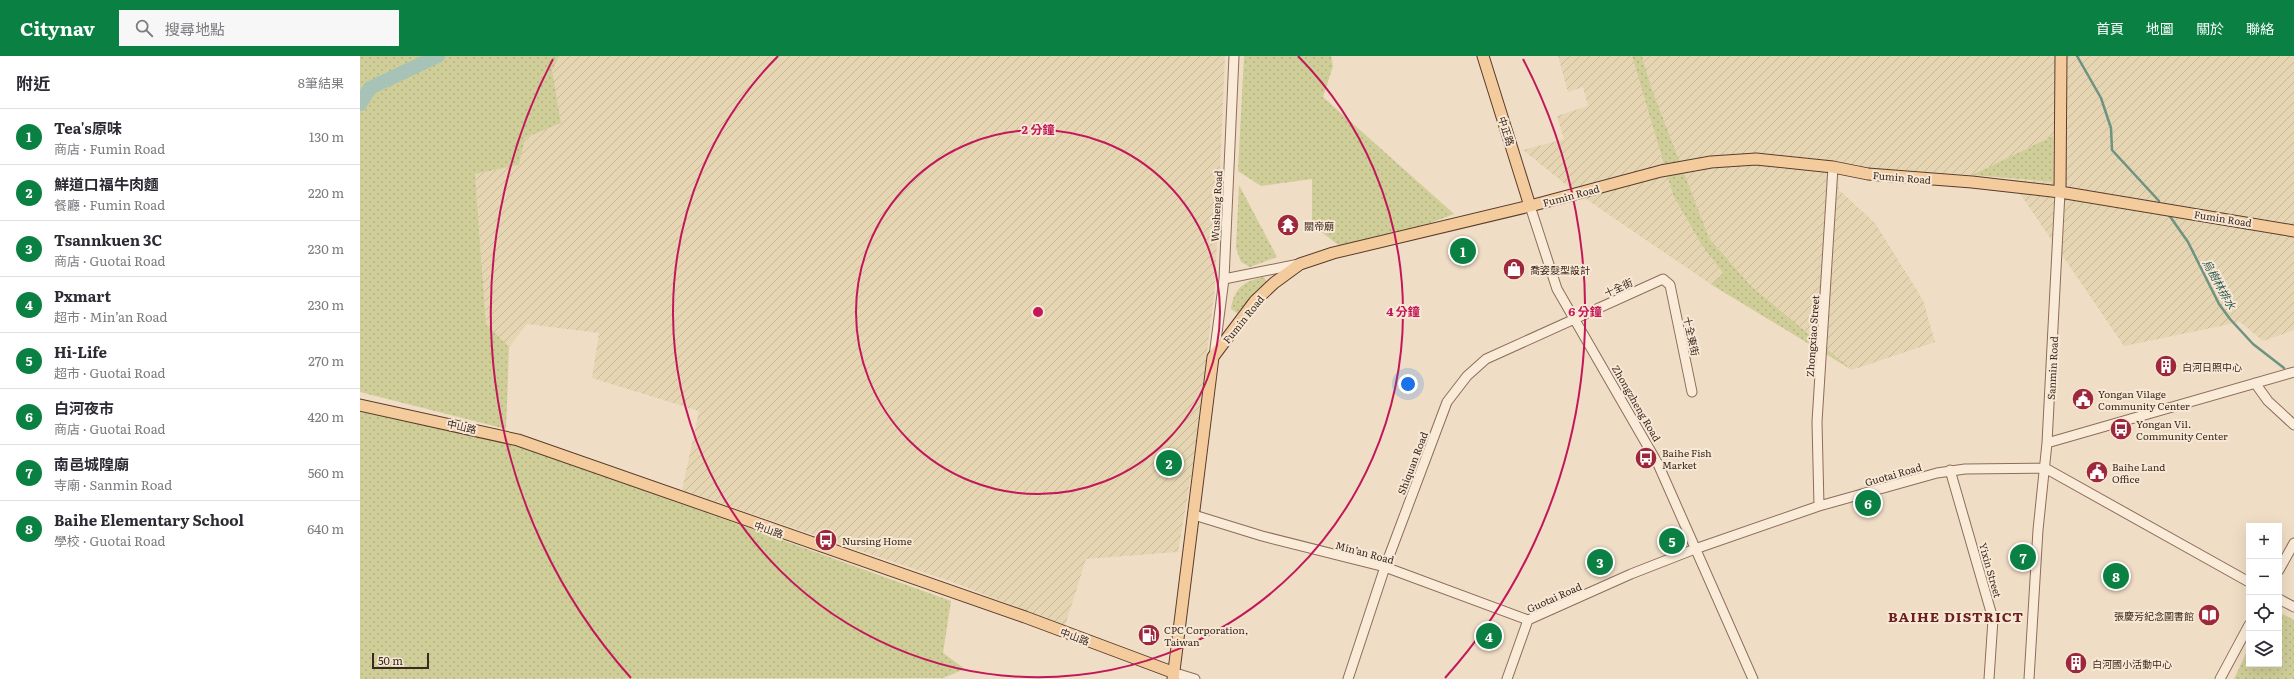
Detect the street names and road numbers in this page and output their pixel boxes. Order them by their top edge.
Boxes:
street label: 中正路 [1495,114,1519,148]
street label: Fumin Road [1872,167,1932,187]
street label: Wusheng Road [1207,170,1225,242]
street label: Fumin Road [1541,180,1601,210]
street label: Fumin Road [2193,206,2253,230]
street label: 十全街 [1601,274,1635,300]
street label: Fumin Road [1219,292,1267,346]
street label: Zhongxiao Street [1802,295,1822,377]
street label: 十全東街 [1681,315,1703,357]
street label: Sanmin Road [2043,336,2061,400]
street label: Zhongzheng Road [1609,362,1665,444]
street label: 中山路 [446,415,478,437]
street label: Shiquan Road [1393,429,1431,497]
street label: Guotai Road [1863,459,1923,489]
street label: 中山路 [752,517,786,541]
street label: Min’an Road [1334,537,1396,567]
street label: Yixin Street [1976,541,2006,599]
street label: Guotai Road [1524,578,1584,616]
street label: 中山路 [1058,624,1092,648]

